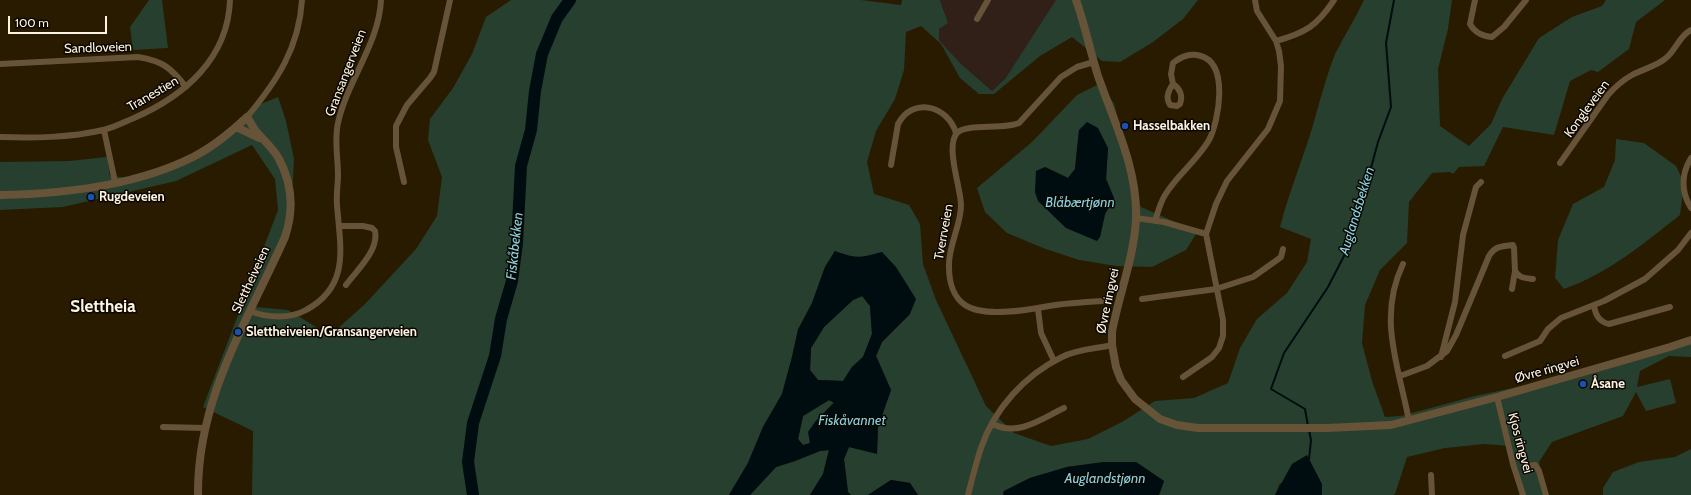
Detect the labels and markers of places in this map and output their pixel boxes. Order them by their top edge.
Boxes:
place label: Hasselbakken [1133,118,1210,134]
marker: Hasselbakken [1120,121,1130,131]
place label: Rugdeveien [99,189,165,205]
marker: Rugdeveien [86,192,96,202]
place label: Slettheiveien/Gransangerveien [246,324,417,340]
marker: Slettheiveien/Gransangerveien [233,327,243,337]
place label: Åsane [1591,376,1625,392]
marker: Åsane [1578,379,1588,389]

